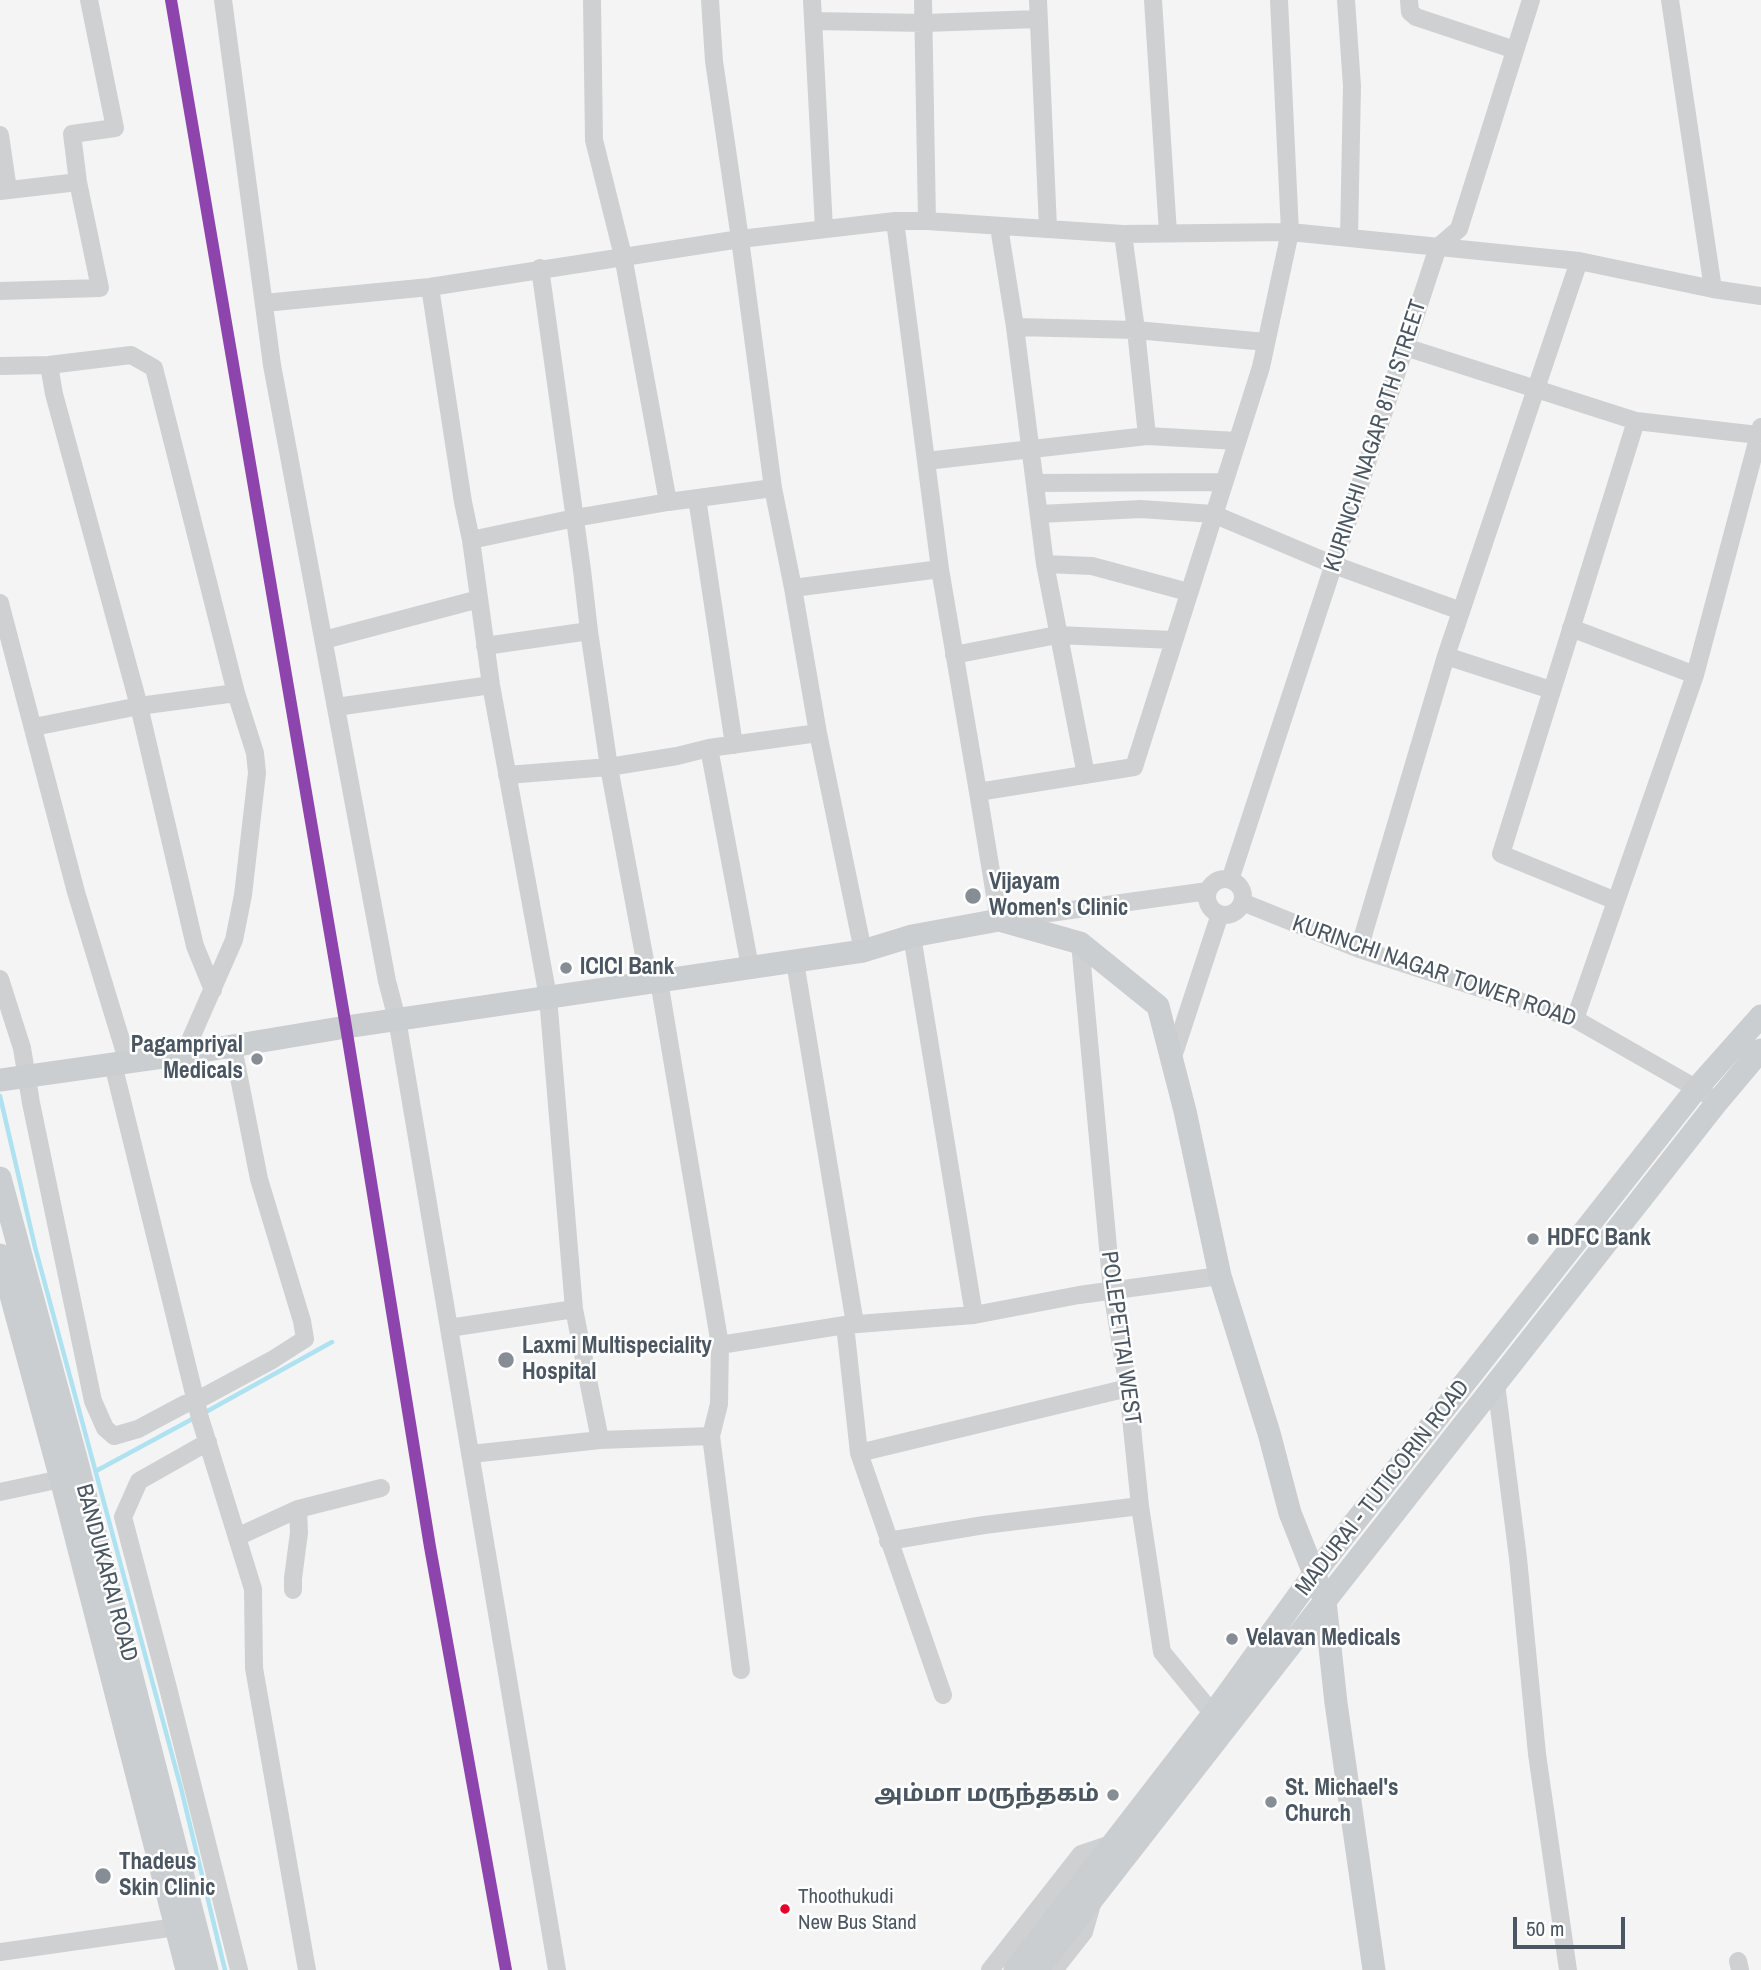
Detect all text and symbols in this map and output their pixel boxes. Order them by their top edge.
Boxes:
street label: KURINCHI NAGAR 8TH STREET [1319,297,1433,575]
place label: Vijayam Women's Clinic [989,869,1128,923]
marker: Vijayam Women's Clinic [963,886,983,906]
street label: KURINCHI NAGAR TOWER ROAD [1288,910,1580,1034]
place label: ICICI Bank [580,954,674,982]
marker: ICICI Bank [558,960,574,976]
place label: Pagampriyal Medicals [131,1032,243,1086]
marker: Pagampriyal Medicals [249,1051,265,1067]
place label: HDFC Bank [1547,1225,1651,1253]
marker: HDFC Bank [1525,1231,1541,1247]
street label: POLEPETTAI WEST [1094,1250,1146,1426]
place label: Laxmi Multispeciality Hospital [522,1333,712,1387]
marker: Laxmi Multispeciality Hospital [496,1350,516,1370]
street label: MADURAI - TUTICORIN ROAD [1290,1375,1476,1601]
street label: BANDUKARAI ROAD [69,1481,143,1665]
place label: Velavan Medicals [1246,1625,1401,1653]
marker: Velavan Medicals [1224,1631,1240,1647]
place label: St. Michael's Church [1285,1775,1399,1829]
place label: அம்மா மருந்தகம் [874,1781,1099,1809]
marker: அம்மா மருந்தகம் [1105,1787,1121,1803]
marker: St. Michael's Church [1263,1794,1279,1810]
place label: Thadeus Skin Clinic [119,1849,215,1903]
marker: Thadeus Skin Clinic [93,1866,113,1886]
place label: Thoothukudi New Bus Stand [798,1884,917,1934]
marker: Thoothukudi New Bus Stand [778,1902,792,1916]
scale bar [1516,1904,1628,1948]
text: 50 m [1526,1914,1564,1943]

